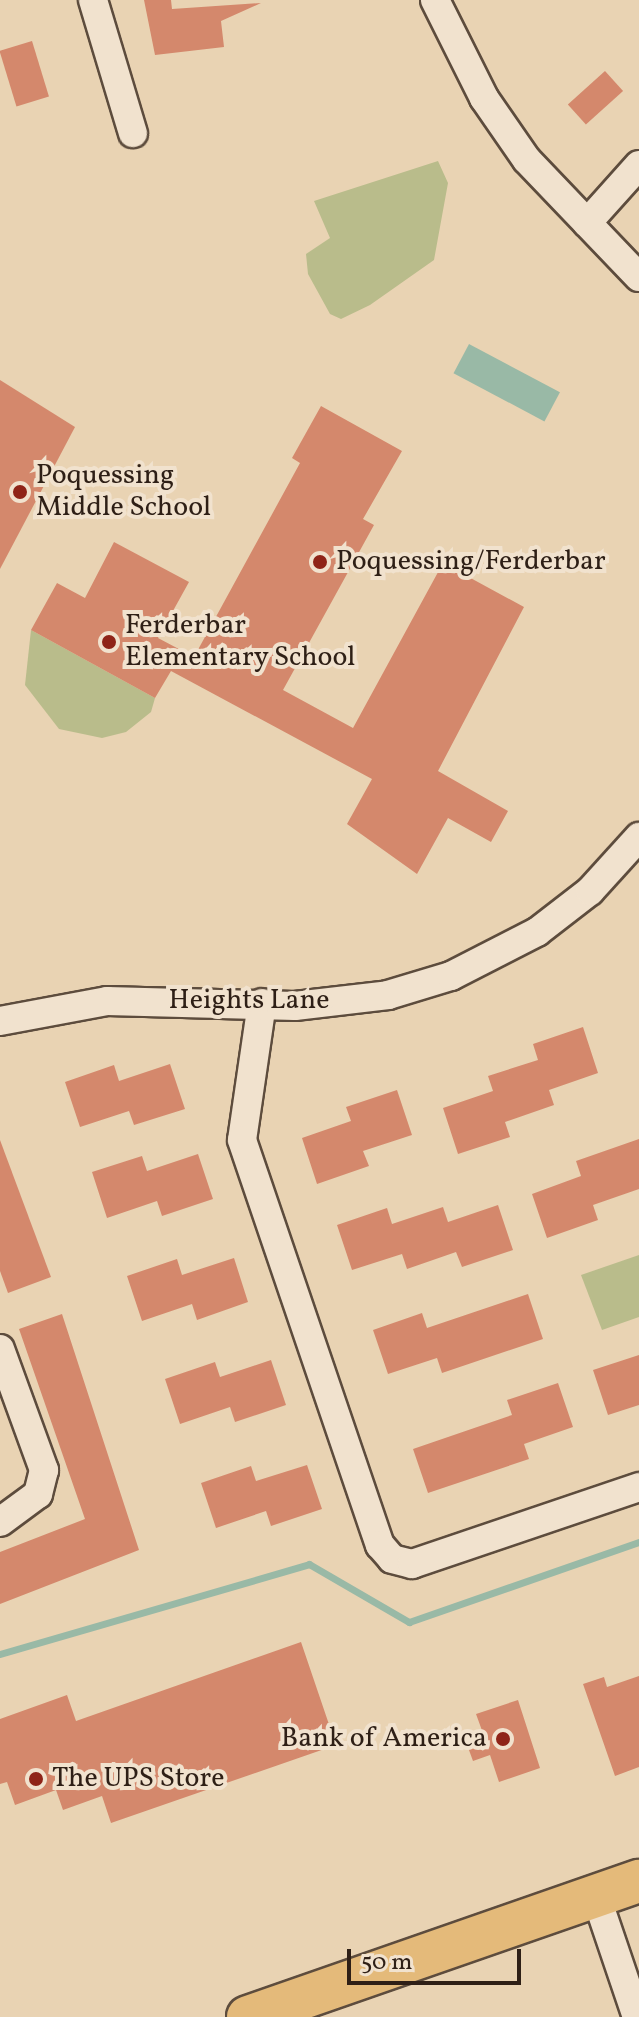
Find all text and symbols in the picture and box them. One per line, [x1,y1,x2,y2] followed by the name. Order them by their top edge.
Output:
[36,459,211,525] place label: Poquessing Middle School
[11,483,29,501] marker: Poquessing Middle School
[336,545,606,579] place label: Poquessing/Ferderbar
[311,553,329,571] marker: Poquessing/Ferderbar
[125,609,356,675] place label: Ferderbar Elementary School
[100,633,118,651] marker: Ferderbar Elementary School
[169,984,329,1018] street label: Heights Lane
[284,1722,487,1756] place label: Bank of America
[494,1730,512,1748] marker: Bank of America
[52,1762,225,1796] place label: The UPS Store
[27,1770,45,1788] marker: The UPS Store
[351,1933,525,1983] scale bar
[361,1946,413,1980] text: 50 m

